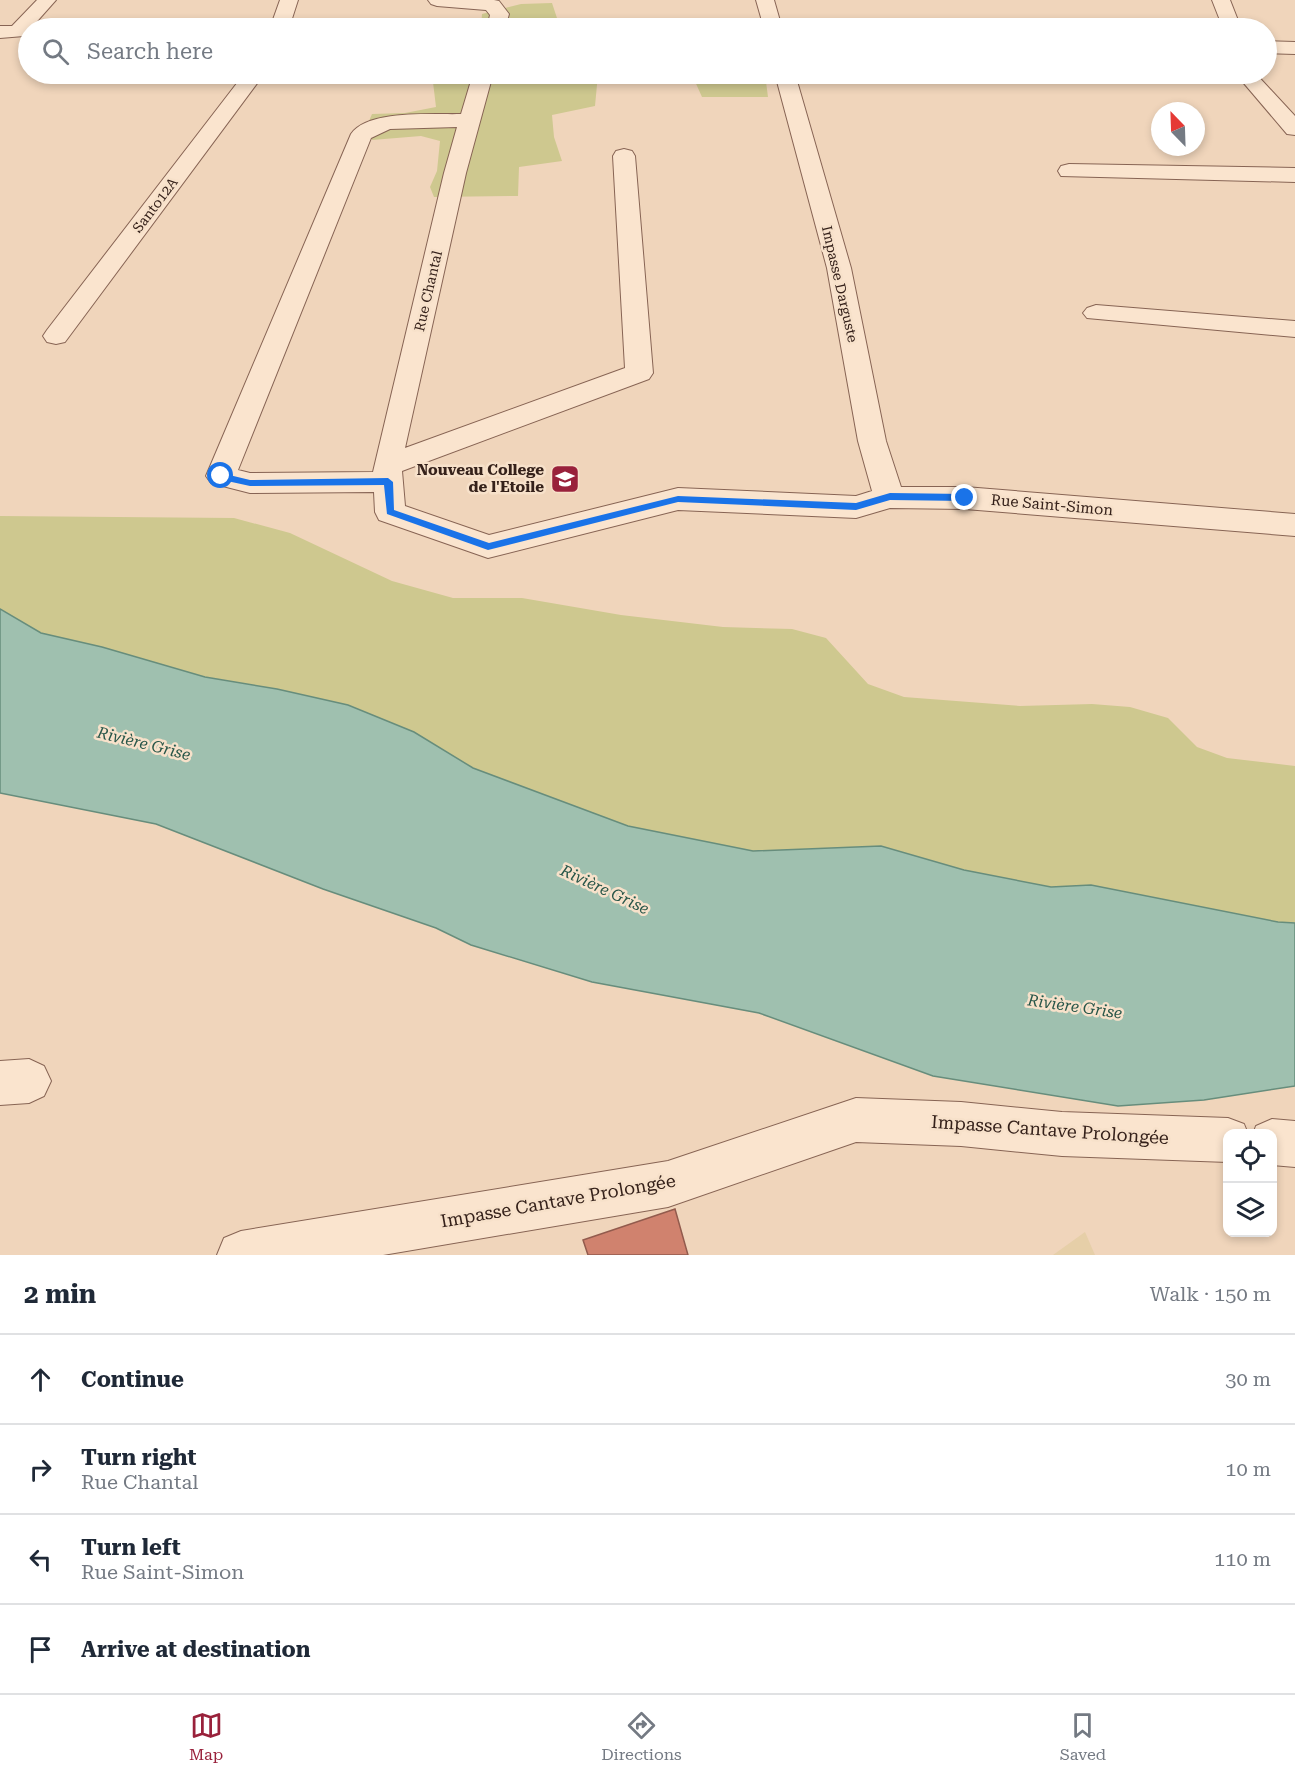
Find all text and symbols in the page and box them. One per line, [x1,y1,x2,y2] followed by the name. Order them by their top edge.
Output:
[18,18,1277,84] search box
[39,35,72,68] icon: search
[87,39,213,64] text: Search here
[1151,102,1205,156] north arrow
[129,174,181,236] street label: Santo12A
[819,224,861,344] street label: Impasse Darguste
[411,249,445,333] street label: Rue Chantal
[417,461,544,496] place label: Nouveau College de l'Etoile
[207,462,233,488] route start
[549,463,581,495] school or university icon: Nouveau College de l'Etoile
[951,484,977,510] route end
[990,491,1114,519] street label: Rue Saint-Simon
[94,722,192,764] water label: Rivière Grise
[557,860,652,918] water label: Rivière Grise
[1025,990,1123,1023] water label: Rivière Grise
[930,1111,1170,1148] street label: Impasse Cantave Prolongée
[1223,1129,1277,1237] map controls
[1223,1129,1277,1183] button: locate
[439,1169,677,1232] street label: Impasse Cantave Prolongée
[1223,1183,1277,1237] button: layers
[24,1279,96,1309] text: 2 min
[1150,1282,1271,1306] text: Walk · 150 m
[24,1363,57,1396] icon: ahead
[81,1367,184,1392] text: Continue
[1225,1367,1271,1391] text: 30 m
[81,1445,196,1470] text: Turn right
[24,1453,57,1486] icon: right
[1225,1457,1271,1481] text: 10 m
[81,1470,198,1494] text: Rue Chantal
[81,1535,181,1560] text: Turn left
[24,1543,57,1576] icon: left
[1214,1547,1271,1571] text: 110 m
[81,1560,244,1584] text: Rue Saint-Simon
[24,1633,57,1666] icon: arrive
[81,1637,310,1662] text: Arrive at destination
[189,1709,223,1764] tab: Map
[601,1709,682,1764] tab: Directions
[1060,1709,1106,1764] tab: Saved

